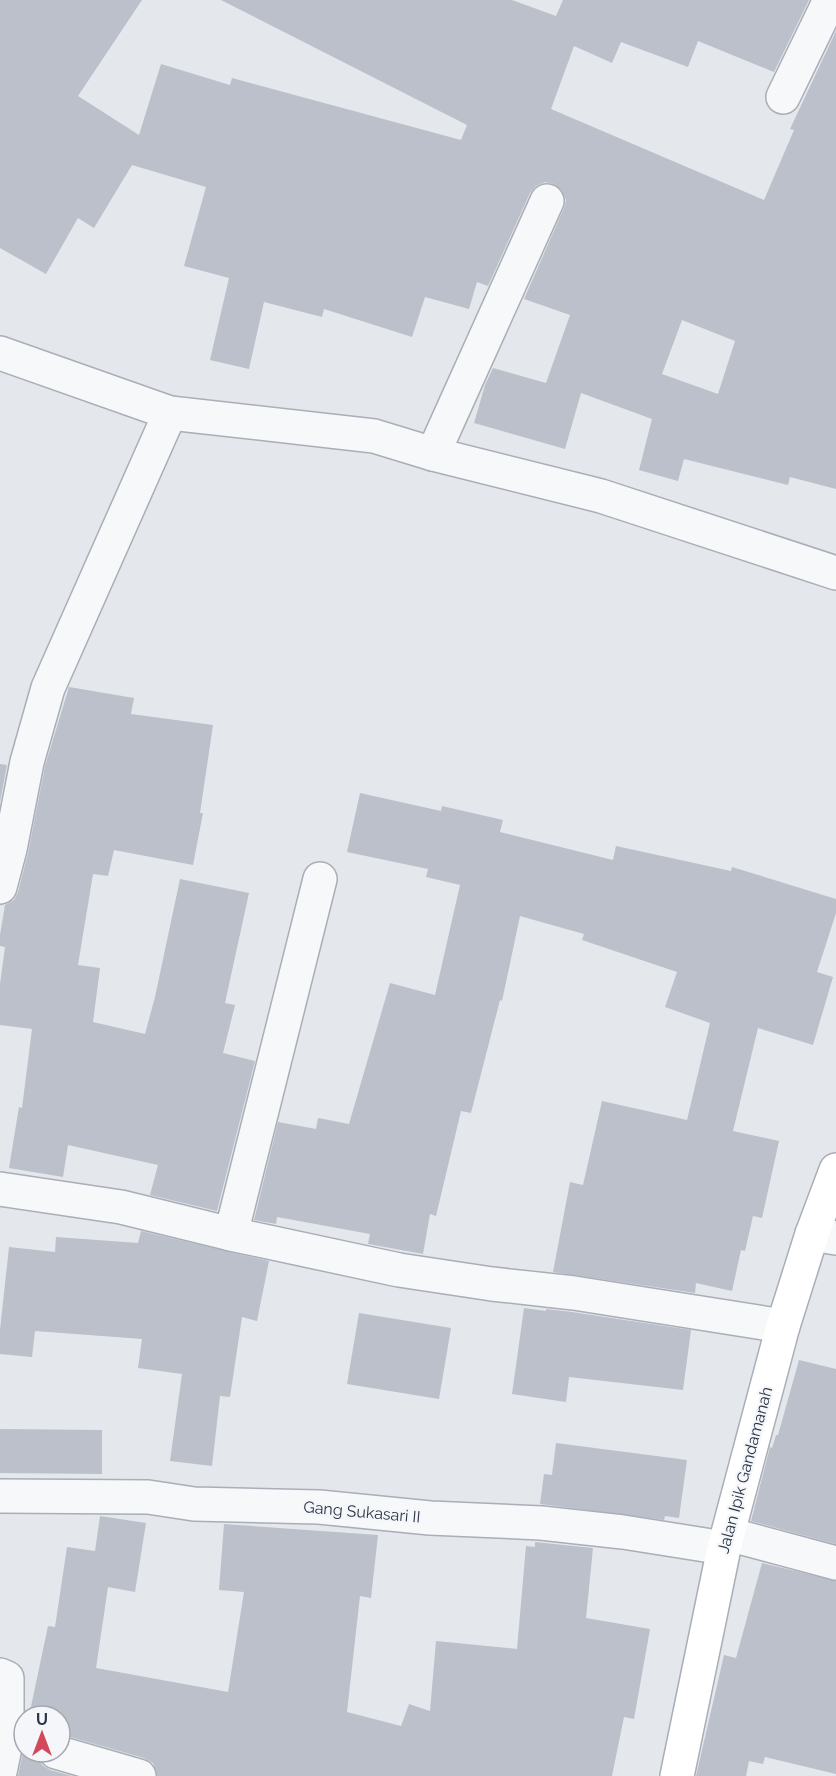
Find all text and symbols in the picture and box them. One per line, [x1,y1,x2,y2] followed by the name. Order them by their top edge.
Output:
[714,1385,776,1555] street label: Jalan Ipik Gandamanah
[303,1497,421,1527] street label: Gang Sukasari II
[12,1704,72,1764] north arrow
[36,1710,48,1729] text: U

